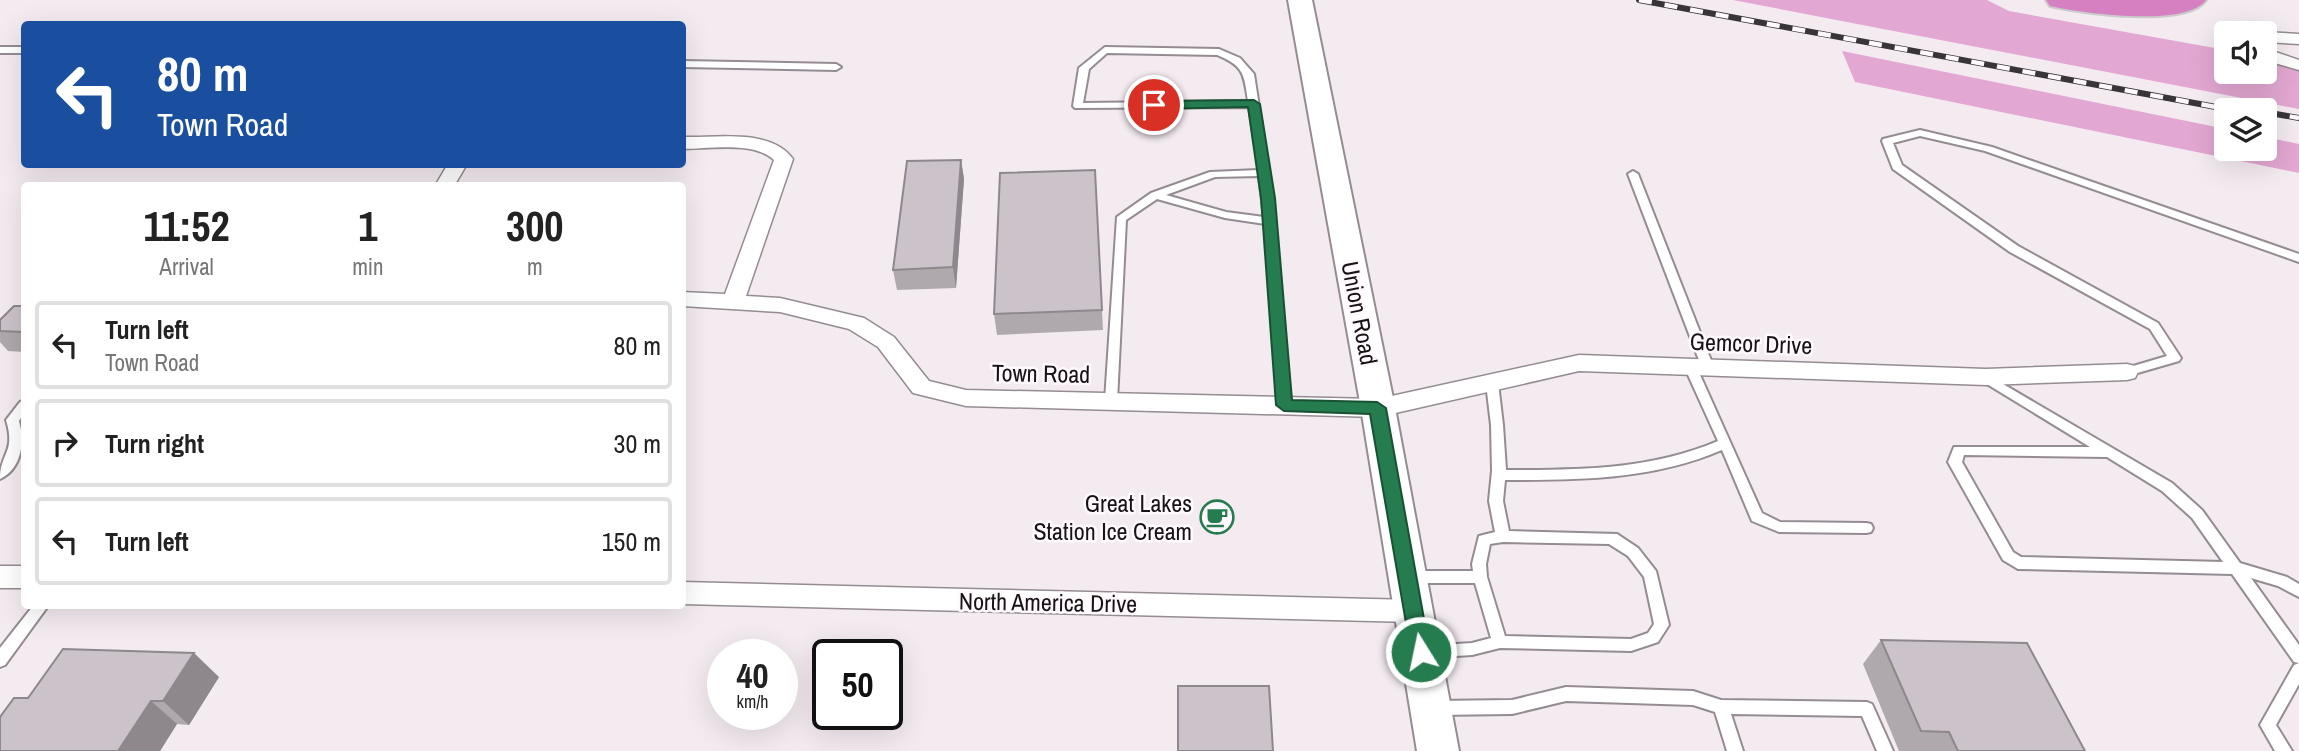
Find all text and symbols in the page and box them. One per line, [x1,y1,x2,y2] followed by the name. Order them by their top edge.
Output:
[2214,21,2277,161] map controls
[2214,21,2277,84] button: sound
[157,40,249,106] text: 80 m
[42,49,133,140] icon: left
[1124,75,1184,135] pin
[1135,86,1173,124] icon: arrive
[2214,98,2277,161] button: layers
[157,103,288,146] text: Town Road
[143,198,230,254] text: 11:52
[358,198,377,254] text: 1
[506,198,564,254] text: 300
[159,251,214,282] text: Arrival
[352,251,384,282] text: min
[527,251,543,282] text: m
[1334,258,1386,368] street label: Union Road
[105,312,189,347] text: Turn left
[1689,325,1813,361] street label: Gemcor Drive
[46,326,84,364] icon: left
[614,328,661,363] text: 80 m
[105,347,199,378] text: Town Road
[992,356,1090,390] street label: Town Road
[46,424,84,462] icon: right
[105,426,204,461] text: Turn right
[614,426,661,461] text: 30 m
[1033,487,1192,547] place label: Great Lakes Station Ice Cream
[1198,498,1236,536] cafe icon: Great Lakes Station Ice Cream
[46,522,84,560] icon: left
[105,524,189,559] text: Turn left
[602,524,661,559] text: 150 m
[959,584,1137,620] street label: North America Drive
[1384,615,1458,689] position arrow
[812,639,903,730] speed limit sign: 50
[737,652,768,699] text: 40
[737,689,769,714] text: km/h

